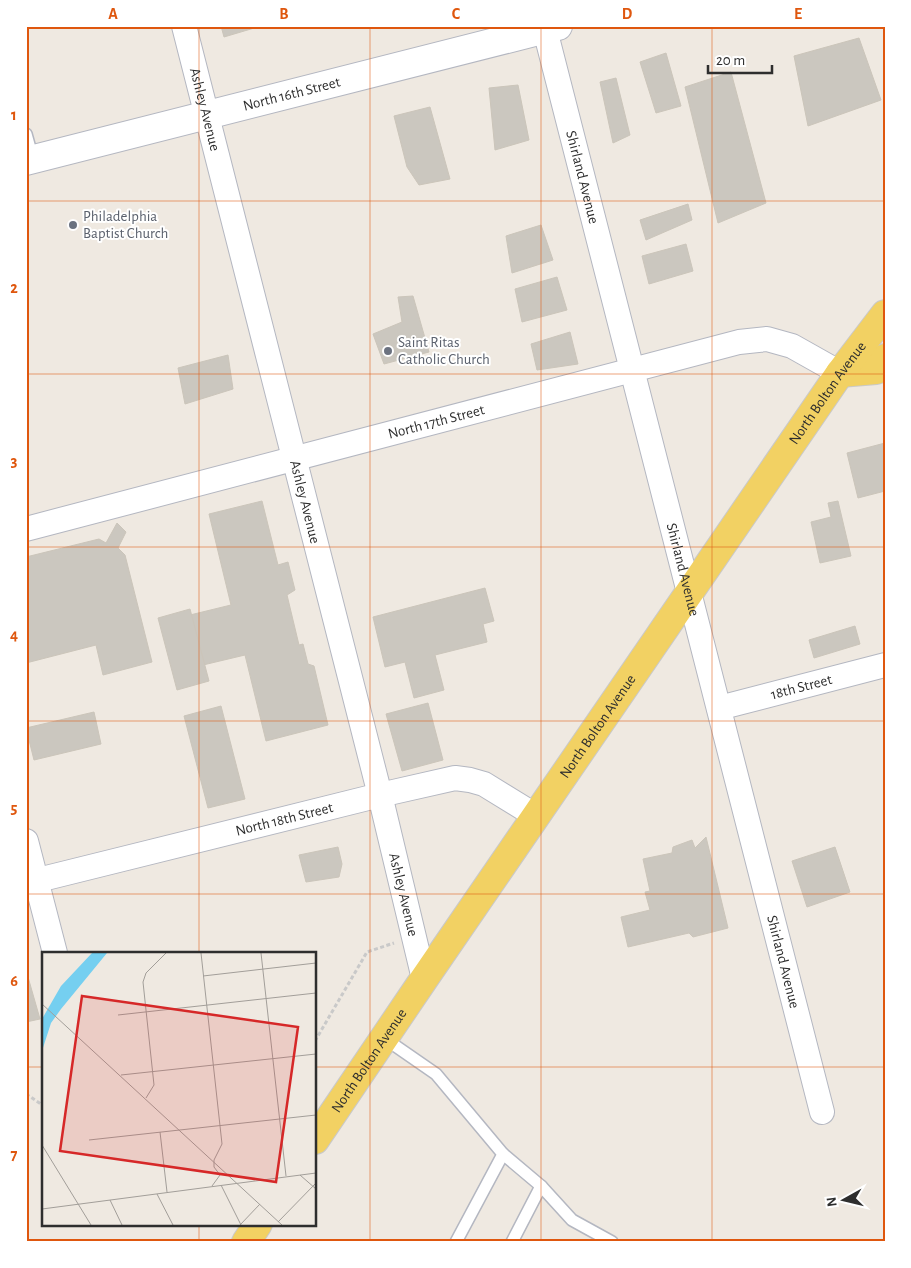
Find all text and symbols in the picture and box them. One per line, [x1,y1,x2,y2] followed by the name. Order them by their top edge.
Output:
[108,6,118,22] text: A
[279,6,289,22] text: B
[452,6,461,22] text: C
[622,6,633,22] text: D
[794,6,802,22] text: E
[708,42,772,74] scale bar
[716,53,745,68] text: 20 m
[187,66,223,153] street label: Ashley Avenue
[241,74,342,113] street label: North 16th Street
[11,107,17,123] text: 1
[564,129,602,225] street label: Shirland Avenue
[83,209,168,241] place label: Philadelphia Baptist Church
[67,219,79,231] marker: Philadelphia Baptist Church
[10,280,18,296] text: 2
[398,335,490,367] place label: Saint Ritas Catholic Church
[786,339,869,447] street label: North Bolton Avenue
[382,345,394,357] marker: Saint Ritas Catholic Church
[386,402,486,441] street label: North 17th Street
[11,453,18,469] text: 3
[287,459,323,545] street label: Ashley Avenue
[664,521,702,618] street label: Shirland Avenue
[10,627,18,643] text: 4
[557,672,638,781] street label: North Bolton Avenue
[769,672,834,702] street label: 18th Street
[234,799,335,838] street label: North 18th Street
[11,800,18,816] text: 5
[387,851,421,938] street label: Ashley Avenue
[764,914,803,1010] street label: Shirland Avenue
[42,952,316,1226] inset map
[10,973,18,989] text: 6
[328,1006,409,1115] street label: North Bolton Avenue
[11,1147,18,1163] text: 7
[818,1176,868,1226] north arrow
[825,1196,840,1207] text: N

